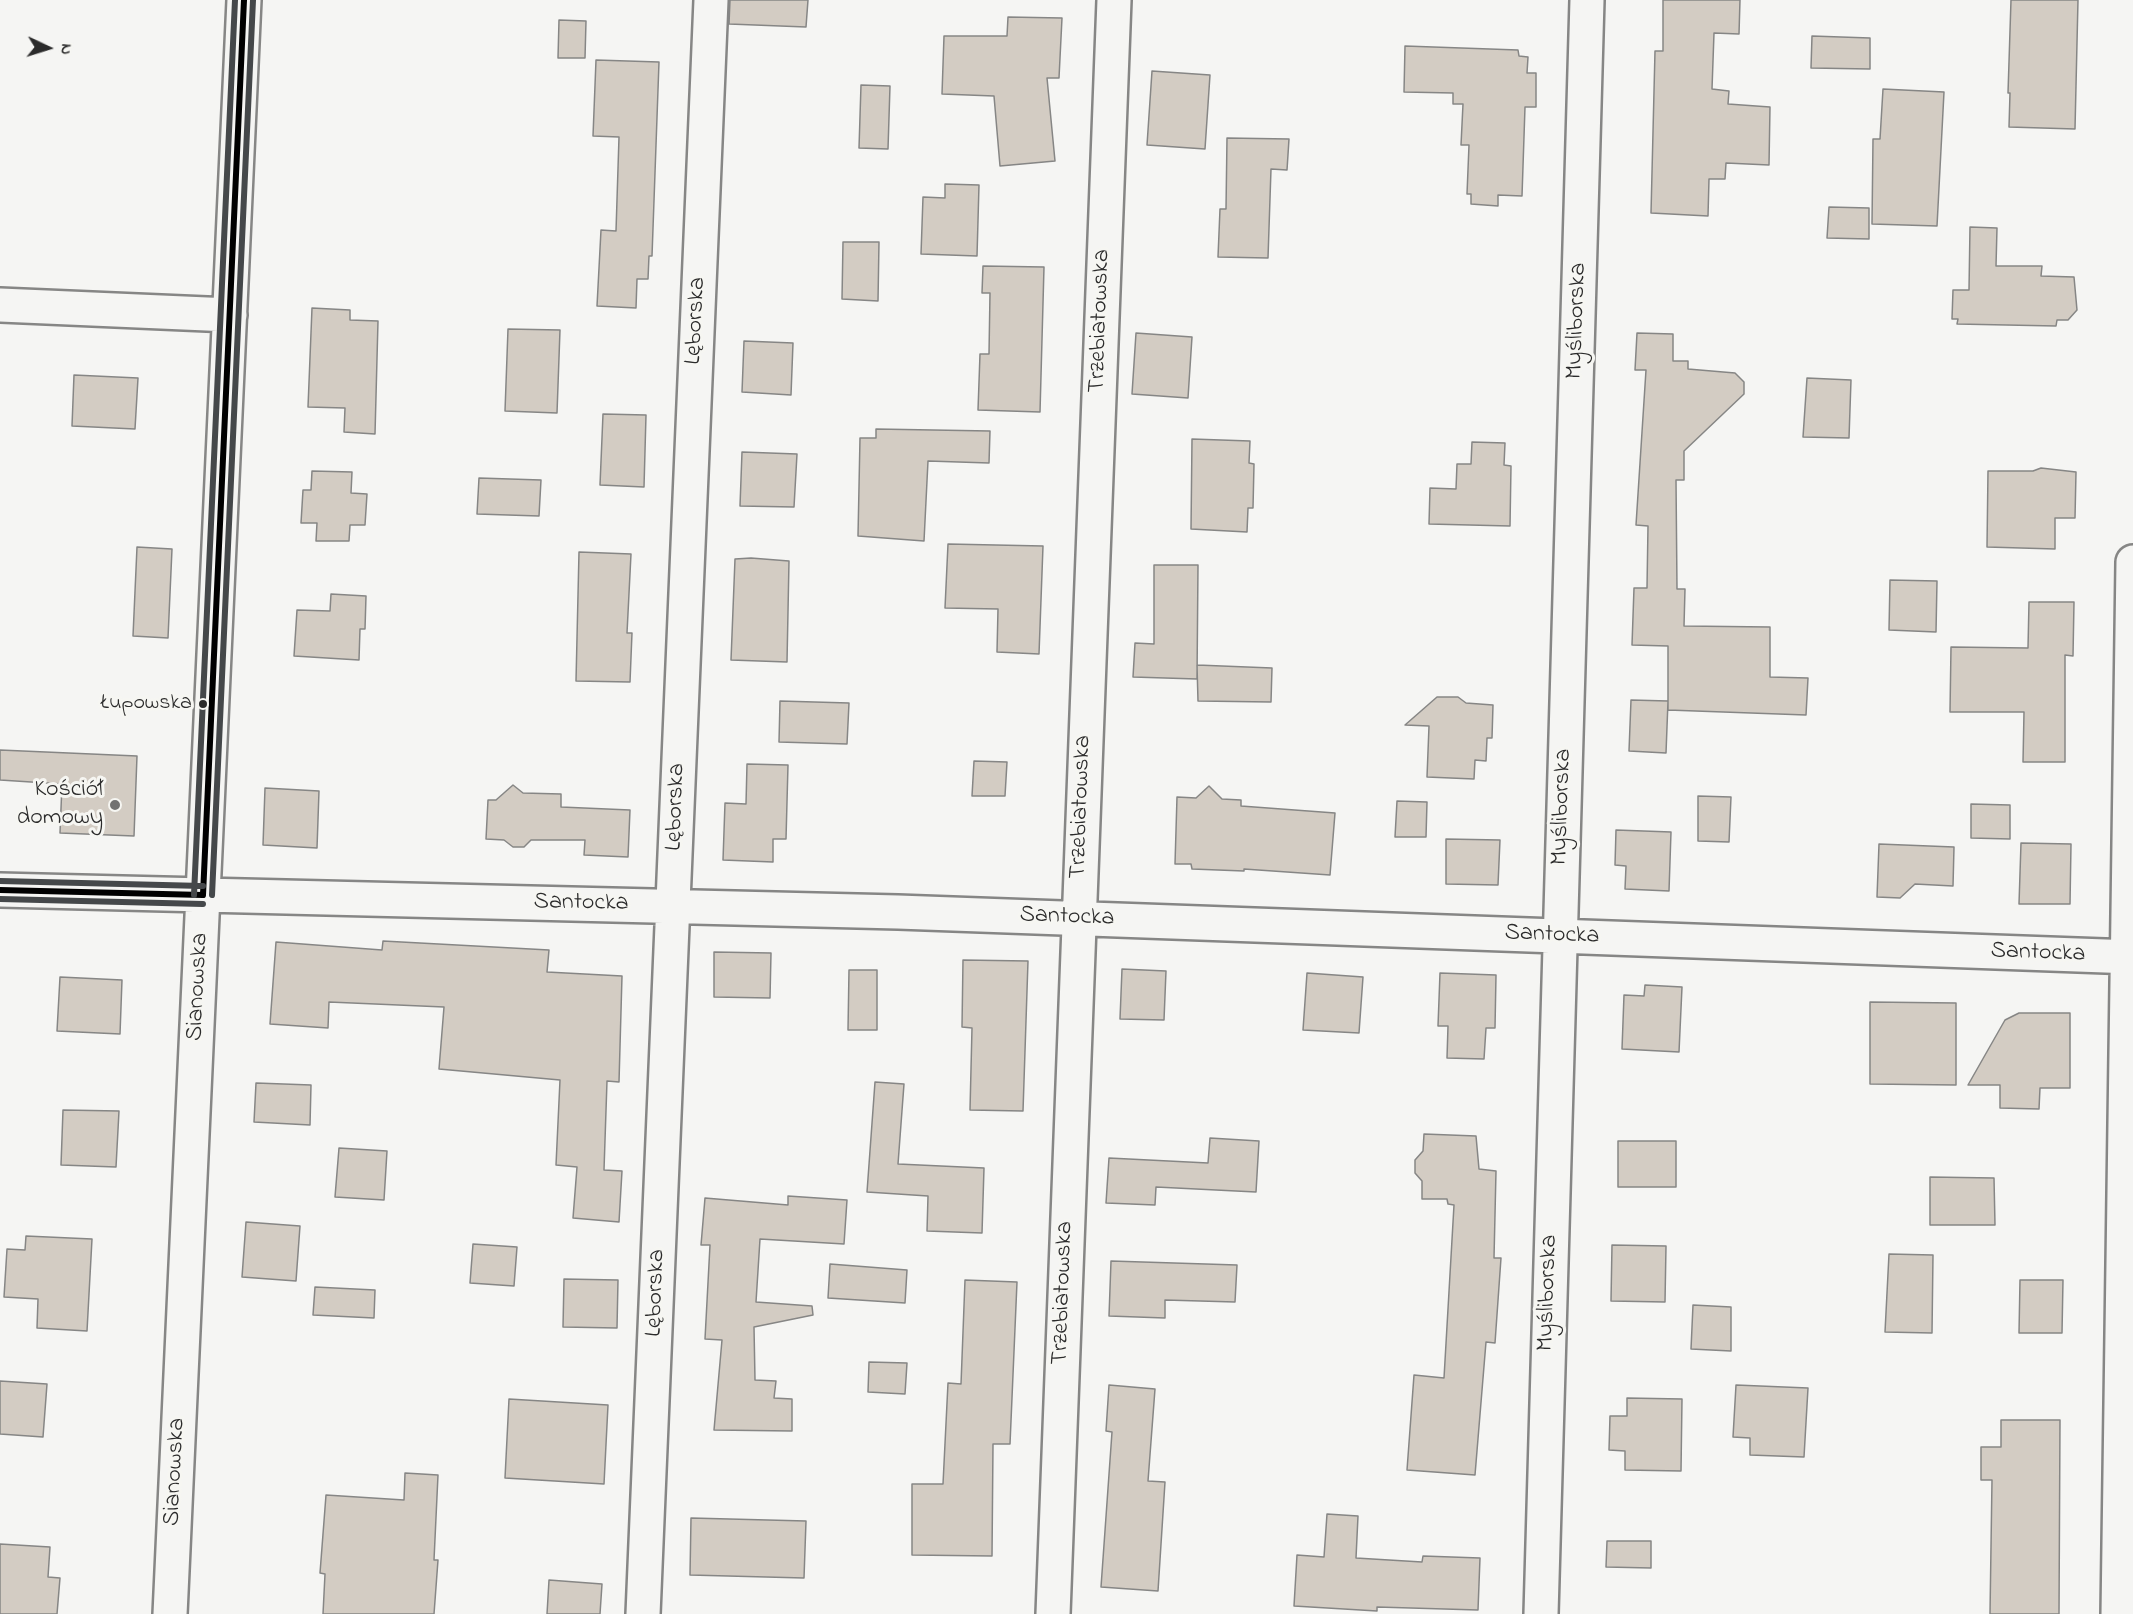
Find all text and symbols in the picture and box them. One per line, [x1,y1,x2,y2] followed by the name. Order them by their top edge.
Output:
[18,18,78,78] north arrow
[54,43,78,55] text: N
[1084,249,1118,393] street label: Trzebiatowska
[1562,262,1594,380] street label: Myśliborska
[680,276,714,366] street label: Lęborska
[101,691,192,717] place label: Łupowska
[197,698,209,710] marker: Łupowska
[1065,735,1099,879] street label: Trzebiatowska
[1547,748,1579,866] street label: Myśliborska
[661,763,693,851] street label: Lęborska
[17,777,103,833] place label: Kościół domowy
[108,798,122,812] marker: Kościół domowy
[533,889,629,919] street label: Santocka
[1019,902,1115,934] street label: Santocka
[1504,920,1600,952] street label: Santocka
[182,932,216,1042] street label: Sianowska
[1990,938,2086,970] street label: Santocka
[1047,1221,1081,1365] street label: Trzebiatowska
[1533,1234,1565,1352] street label: Myśliborska
[641,1249,673,1337] street label: Lęborska
[159,1417,193,1527] street label: Sianowska

